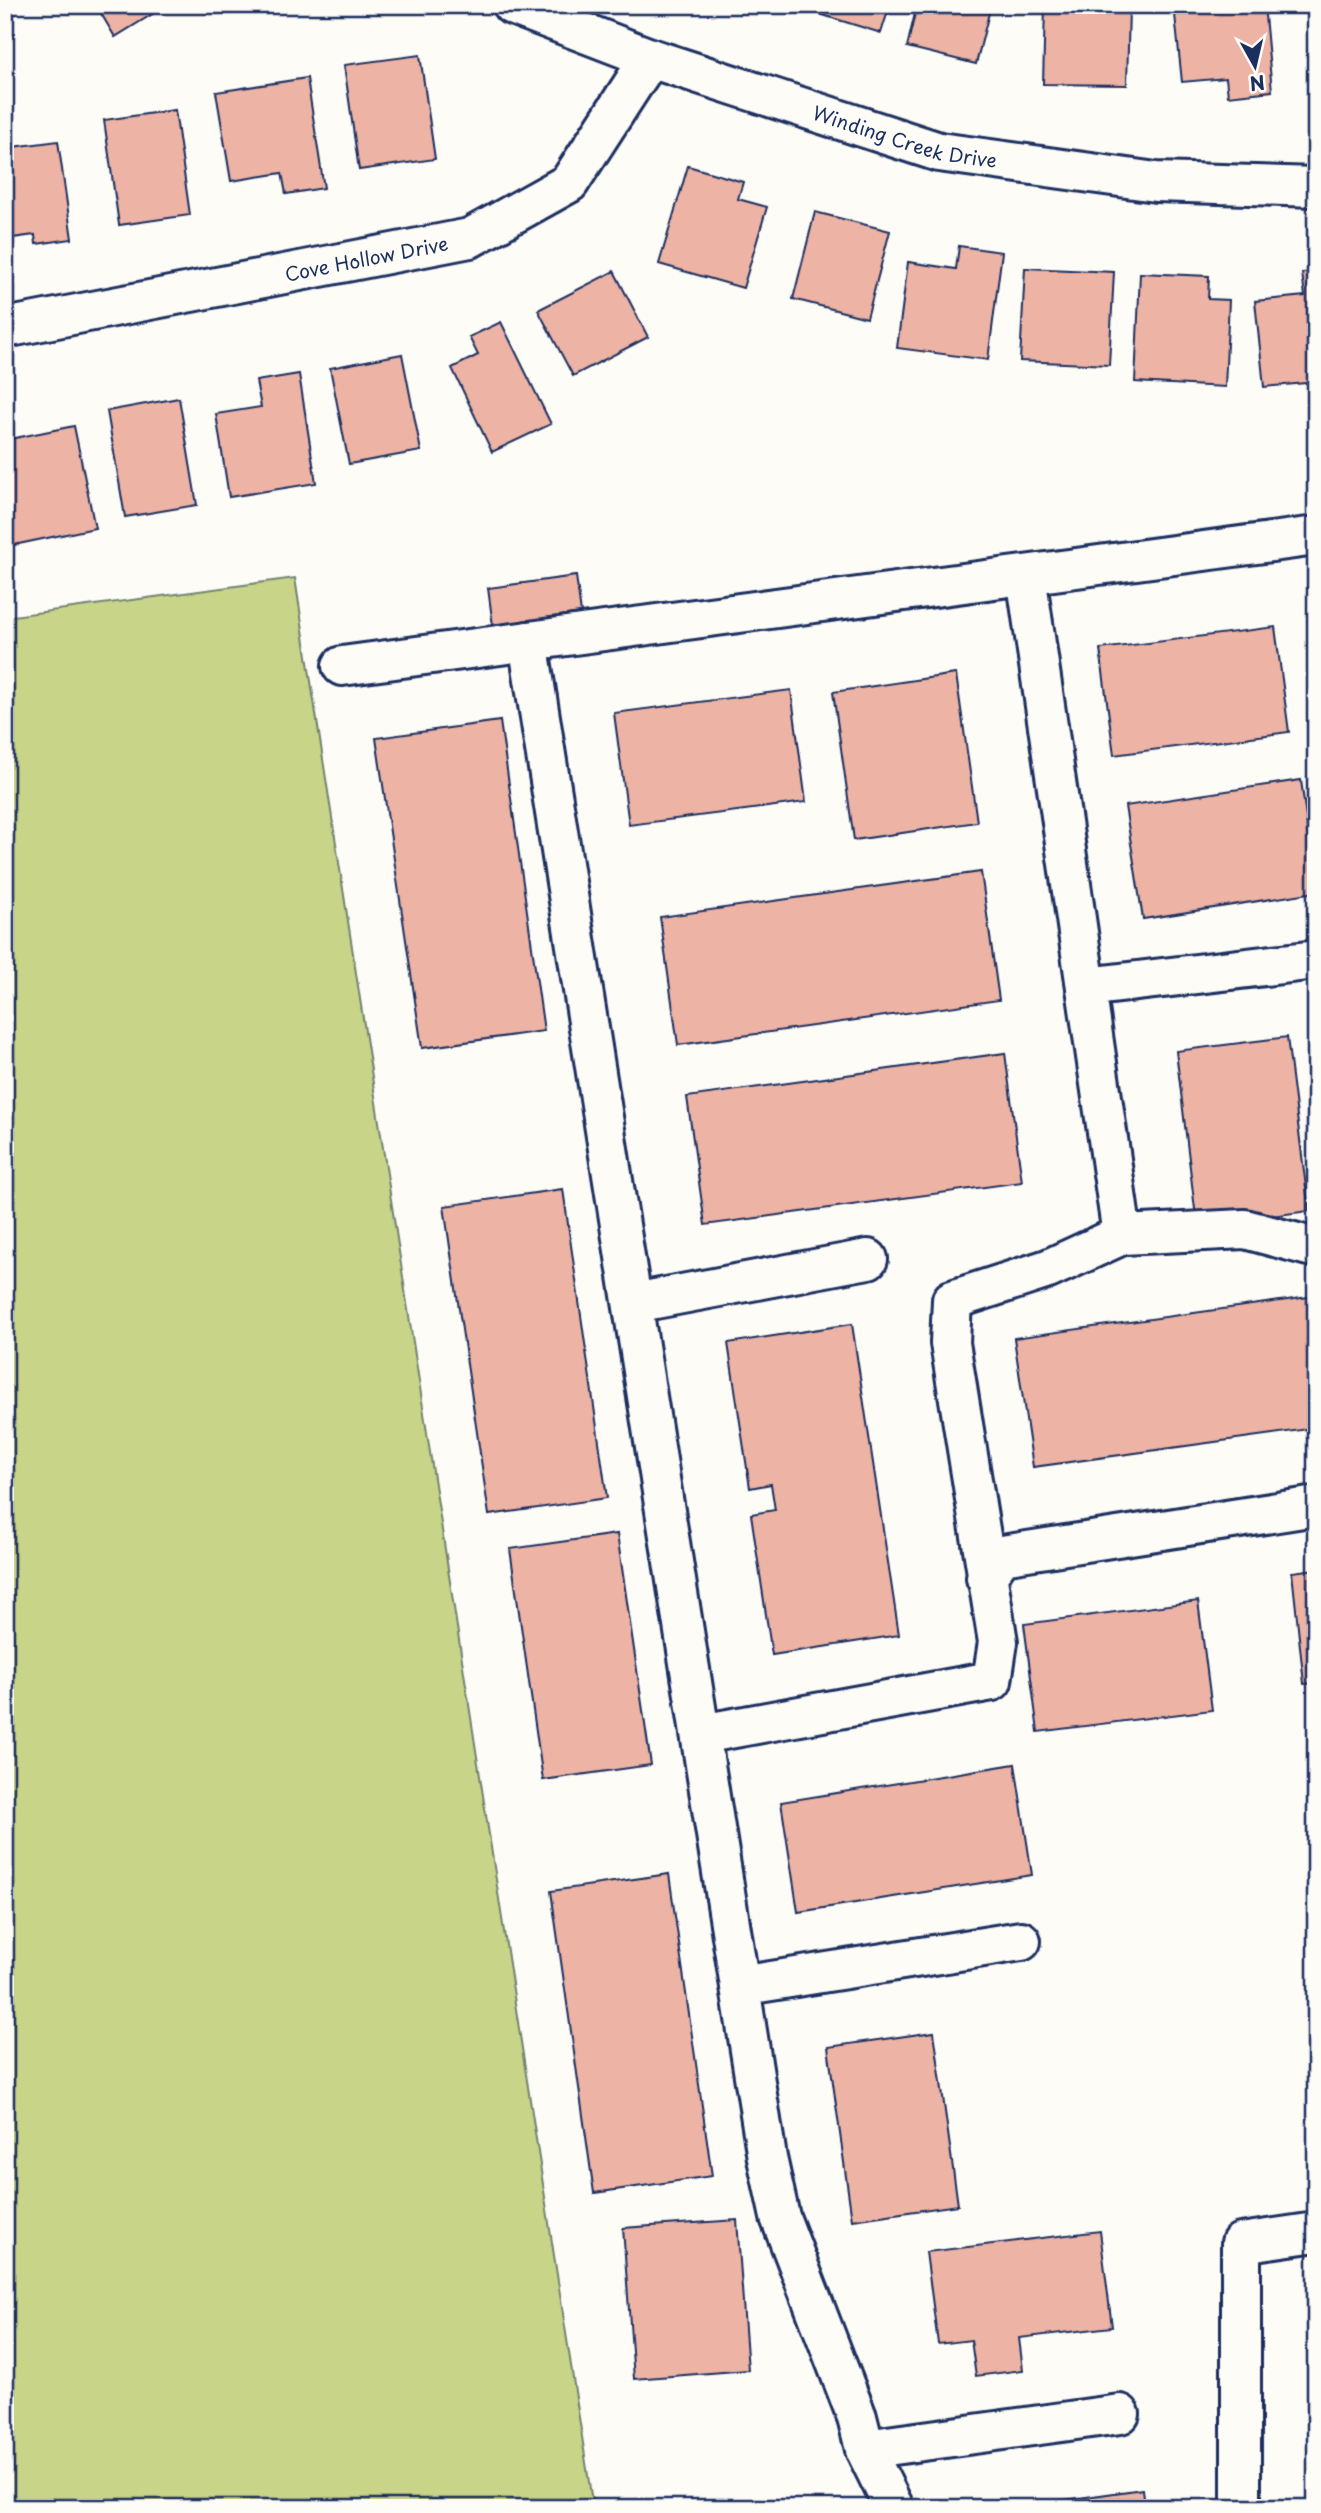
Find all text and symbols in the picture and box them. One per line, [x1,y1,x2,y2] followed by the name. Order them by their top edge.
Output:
[1220,32,1290,102] north arrow
[1248,69,1267,99] text: N
[809,98,999,174] street label: Winding Creek Drive
[282,229,450,288] street label: Cove Hollow Drive

